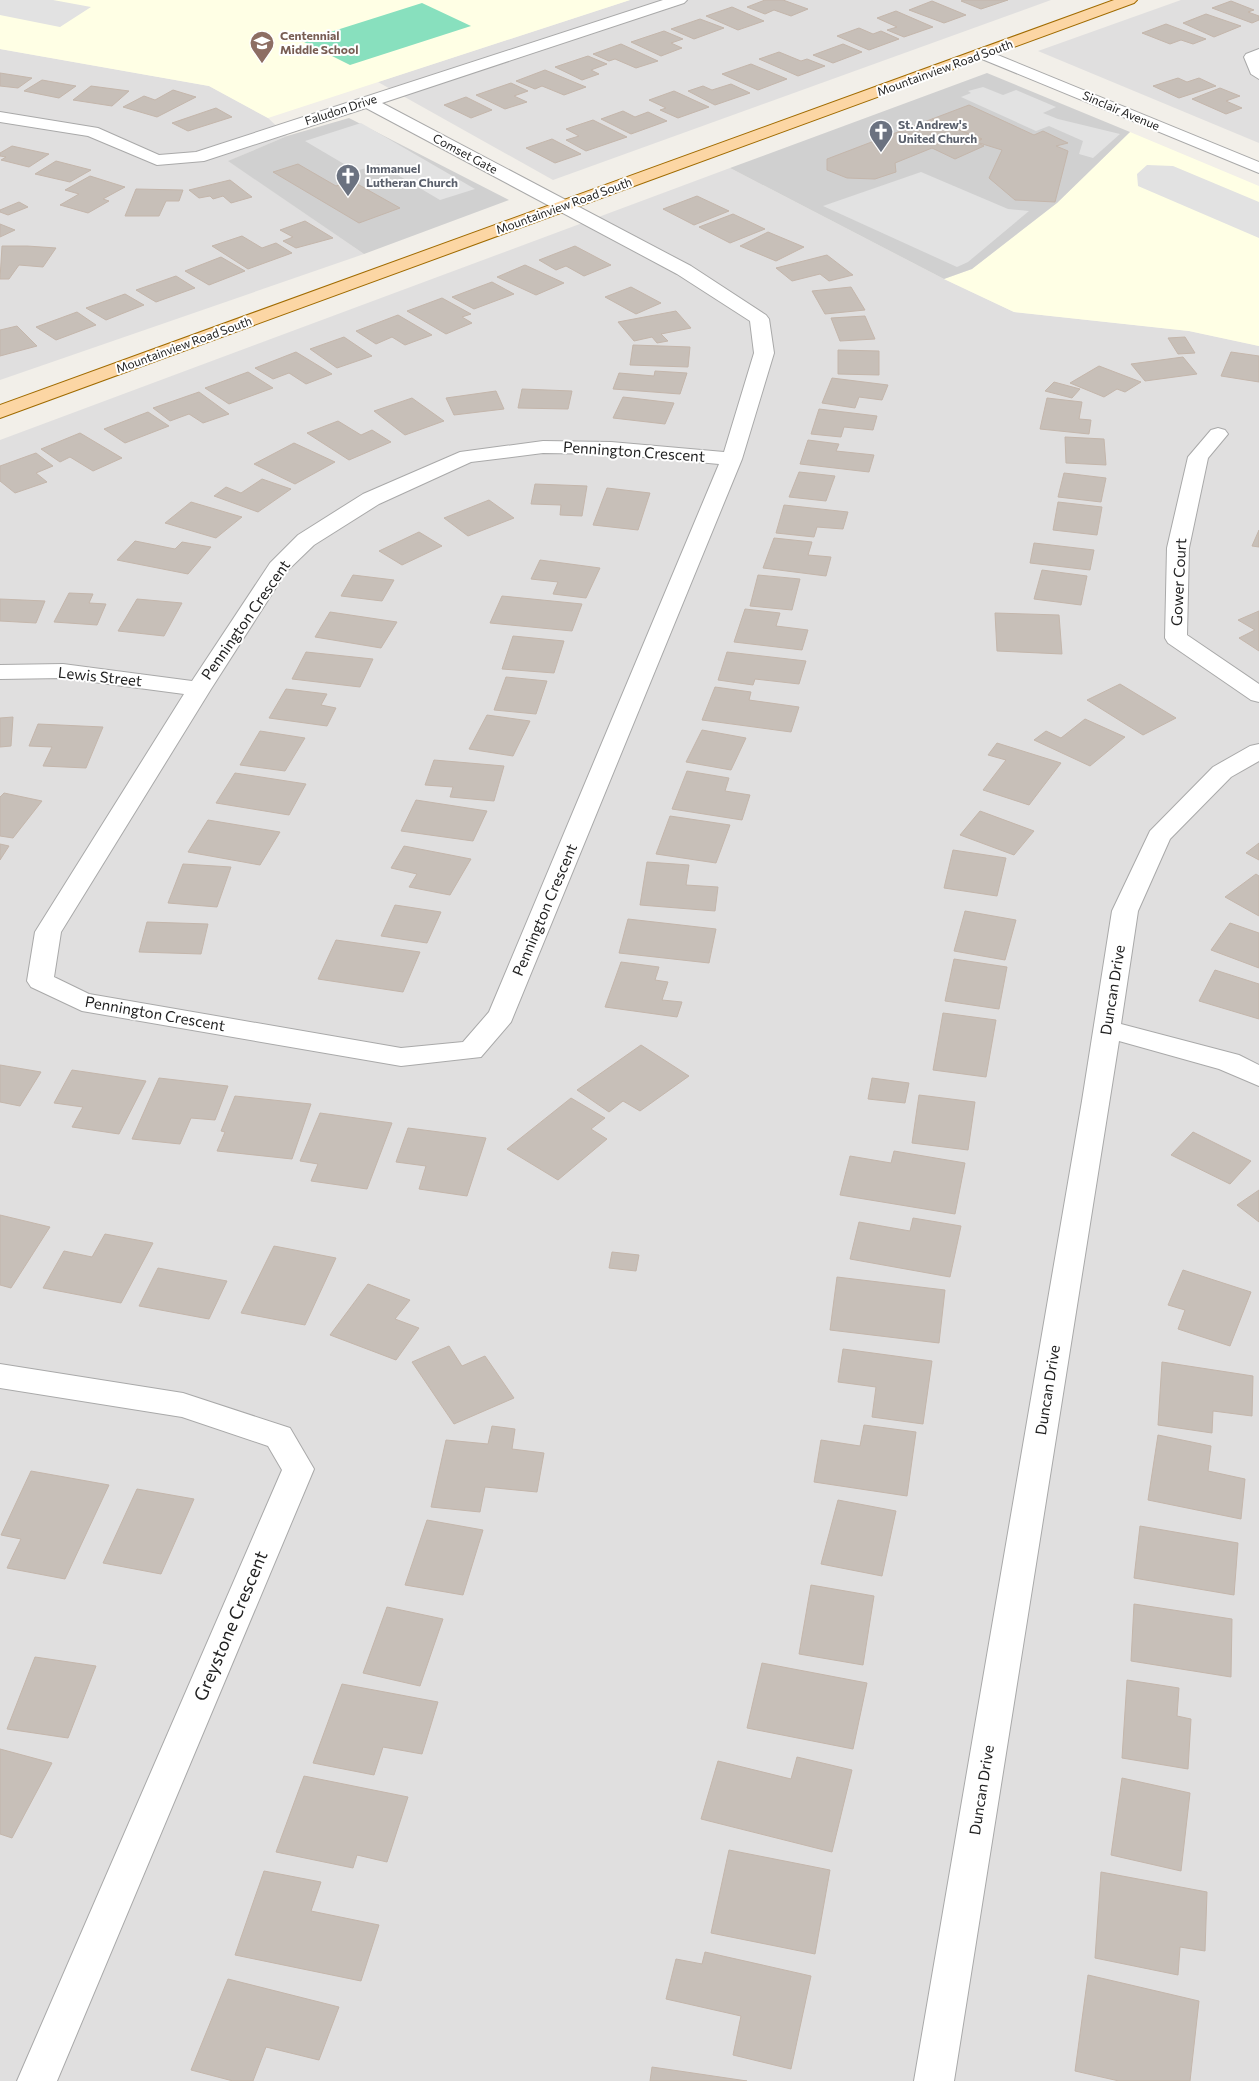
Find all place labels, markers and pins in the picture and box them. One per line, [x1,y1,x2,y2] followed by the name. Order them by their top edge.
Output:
[280,28,358,56] place label: Centennial Middle School
[249,30,275,64] school or university icon: Centennial Middle School
[898,117,977,145] place label: St. Andrew's United Church
[868,119,894,153] church icon: St. Andrew's United Church
[366,161,458,189] place label: Immanuel Lutheran Church
[335,163,361,197] church icon: Immanuel Lutheran Church

